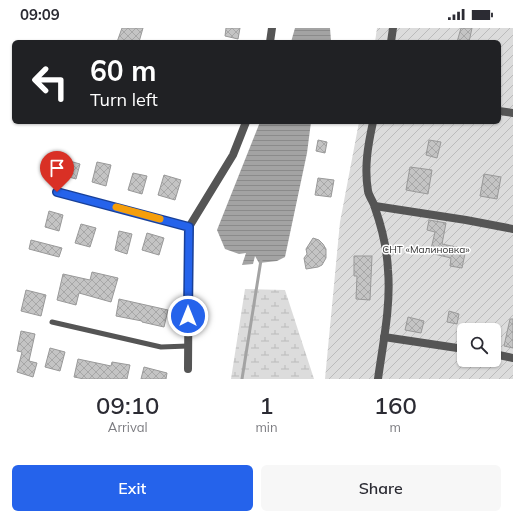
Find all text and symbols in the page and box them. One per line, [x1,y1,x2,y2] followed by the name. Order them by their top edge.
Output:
[20,5,60,24] text: 09:09
[90,53,156,88] text: 60 m
[24,56,76,108] icon: left
[90,88,158,111] text: Turn left
[40,151,74,192] pin
[46,157,68,179] icon: arrive
[382,243,470,256] park label: СНТ «Малиновка»
[167,295,209,337] position arrow
[457,323,501,367] map controls
[457,323,501,367] button: search
[96,390,159,420] text: 09:10
[259,390,274,420] text: 1
[374,390,417,420] text: 160
[108,419,148,435] text: Arrival
[255,419,278,435] text: min
[390,419,401,435] text: m
[12,465,253,511] button: Exit
[261,465,501,511] button: Share

